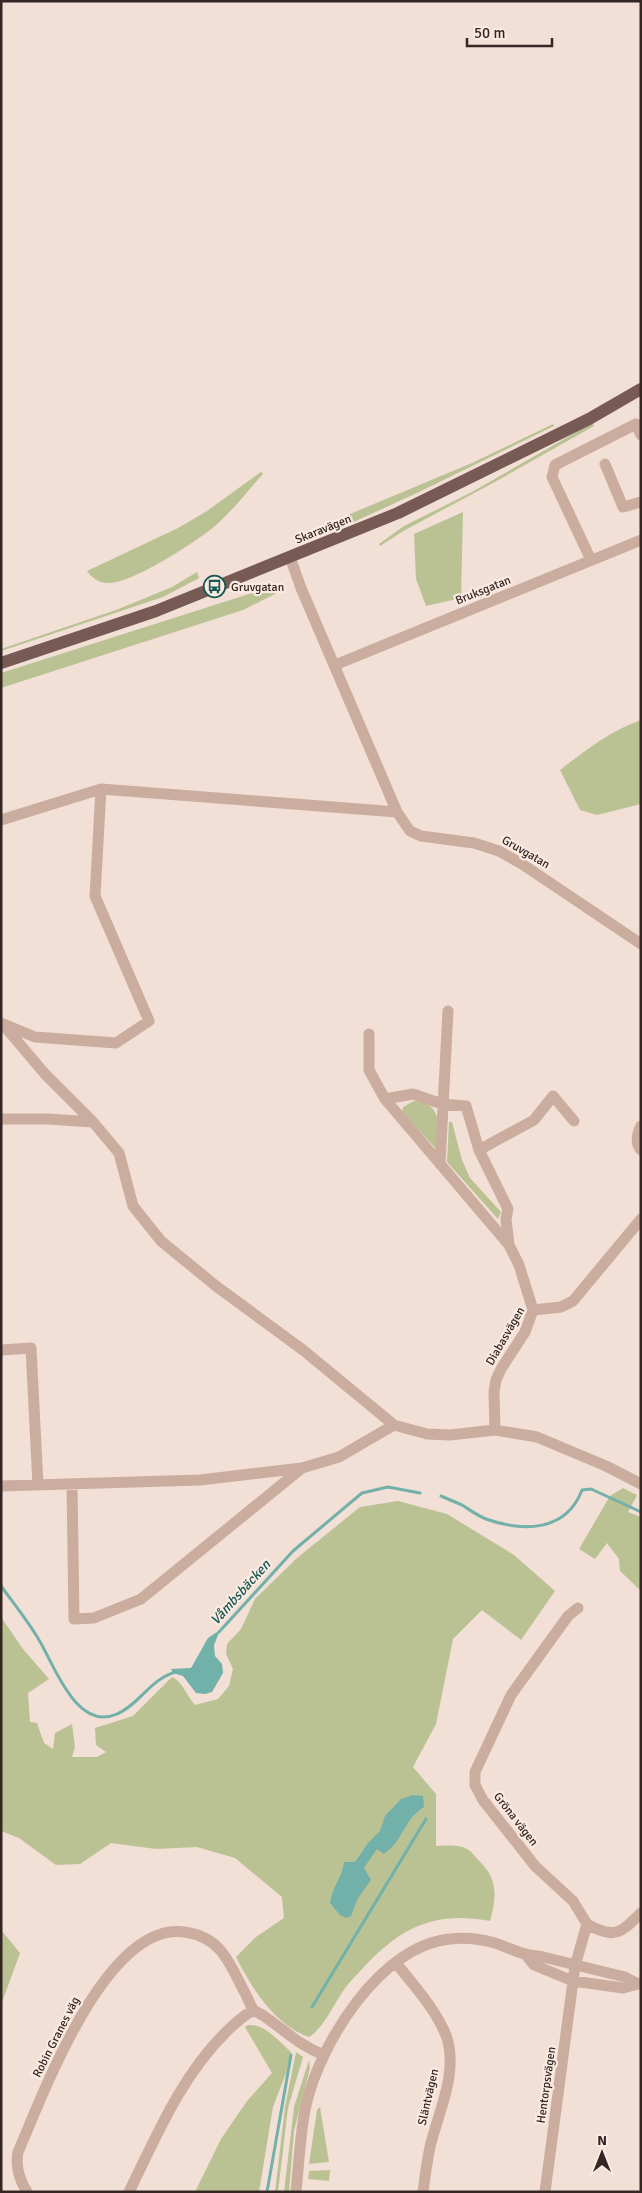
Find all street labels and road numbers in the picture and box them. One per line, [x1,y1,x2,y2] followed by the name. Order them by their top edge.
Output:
[293,511,354,548] street label: Skaravägen
[453,573,513,608] street label: Bruksgatan
[499,833,553,872] street label: Gruvgatan
[483,1304,528,1368] street label: Diabasvägen
[490,1790,541,1849] street label: Gröna vägen
[30,1994,83,2080] street label: Robin Granes väg
[534,2046,559,2124] street label: Hentorpsvägen
[415,2067,442,2127] street label: Släntvägen

